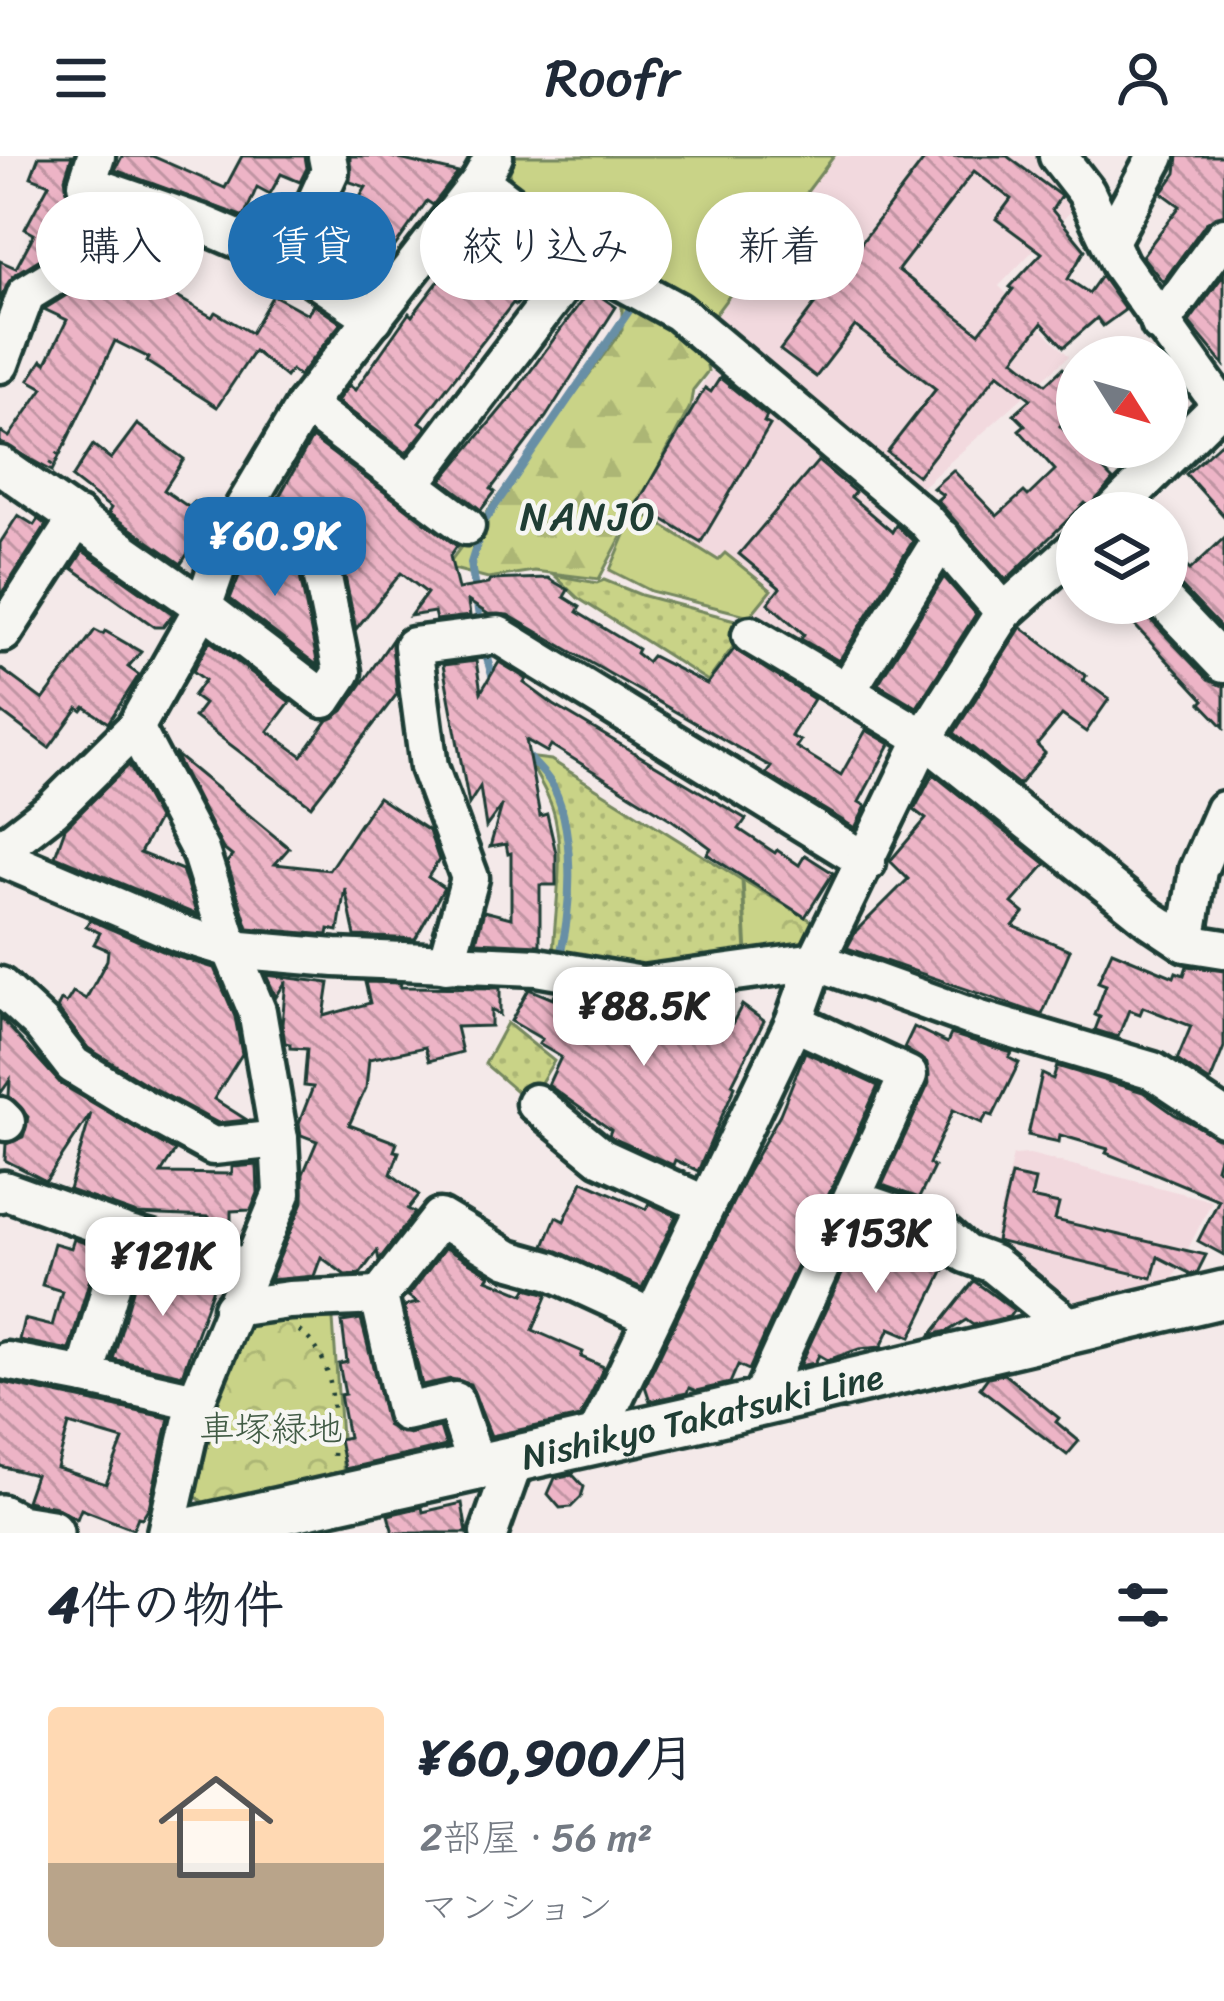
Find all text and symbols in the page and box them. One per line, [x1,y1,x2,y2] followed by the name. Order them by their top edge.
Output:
[545,30,679,126] text: Roofr
[48,45,114,111] icon: menu
[1110,45,1176,111] icon: person
[36,192,204,300] chip: 購入
[228,192,396,300] chip: 賃貸
[420,192,672,300] chip: 絞り込み
[696,192,864,300] chip: 新着
[1056,336,1188,468] north arrow
[1056,336,1188,624] map controls
[520,482,658,551] district label: NANJO
[1056,492,1188,624] button: layers
[177,497,373,599] pin: ¥60.9K
[211,501,339,570] text: ¥60.9K
[546,967,742,1069] pin: ¥88.5K
[580,971,708,1040] text: ¥88.5K
[792,1194,960,1296] pin: ¥153K
[822,1198,930,1267] text: ¥153K
[79,1217,247,1319] pin: ¥121K
[112,1221,214,1290] text: ¥121K
[515,1344,890,1489] street label: Nishikyo Takatsuki Line
[199,1397,343,1461] park label: 車塚緑地
[48,1560,284,1650] text: 4件の物件
[1110,1572,1176,1638] icon: filters
[420,1713,695,1803] text: ¥60,900/月
[144,1755,288,1899] icon: home
[420,1803,653,1872] text: 2部屋 · 56 m²
[420,1872,613,1941] text: マンション

